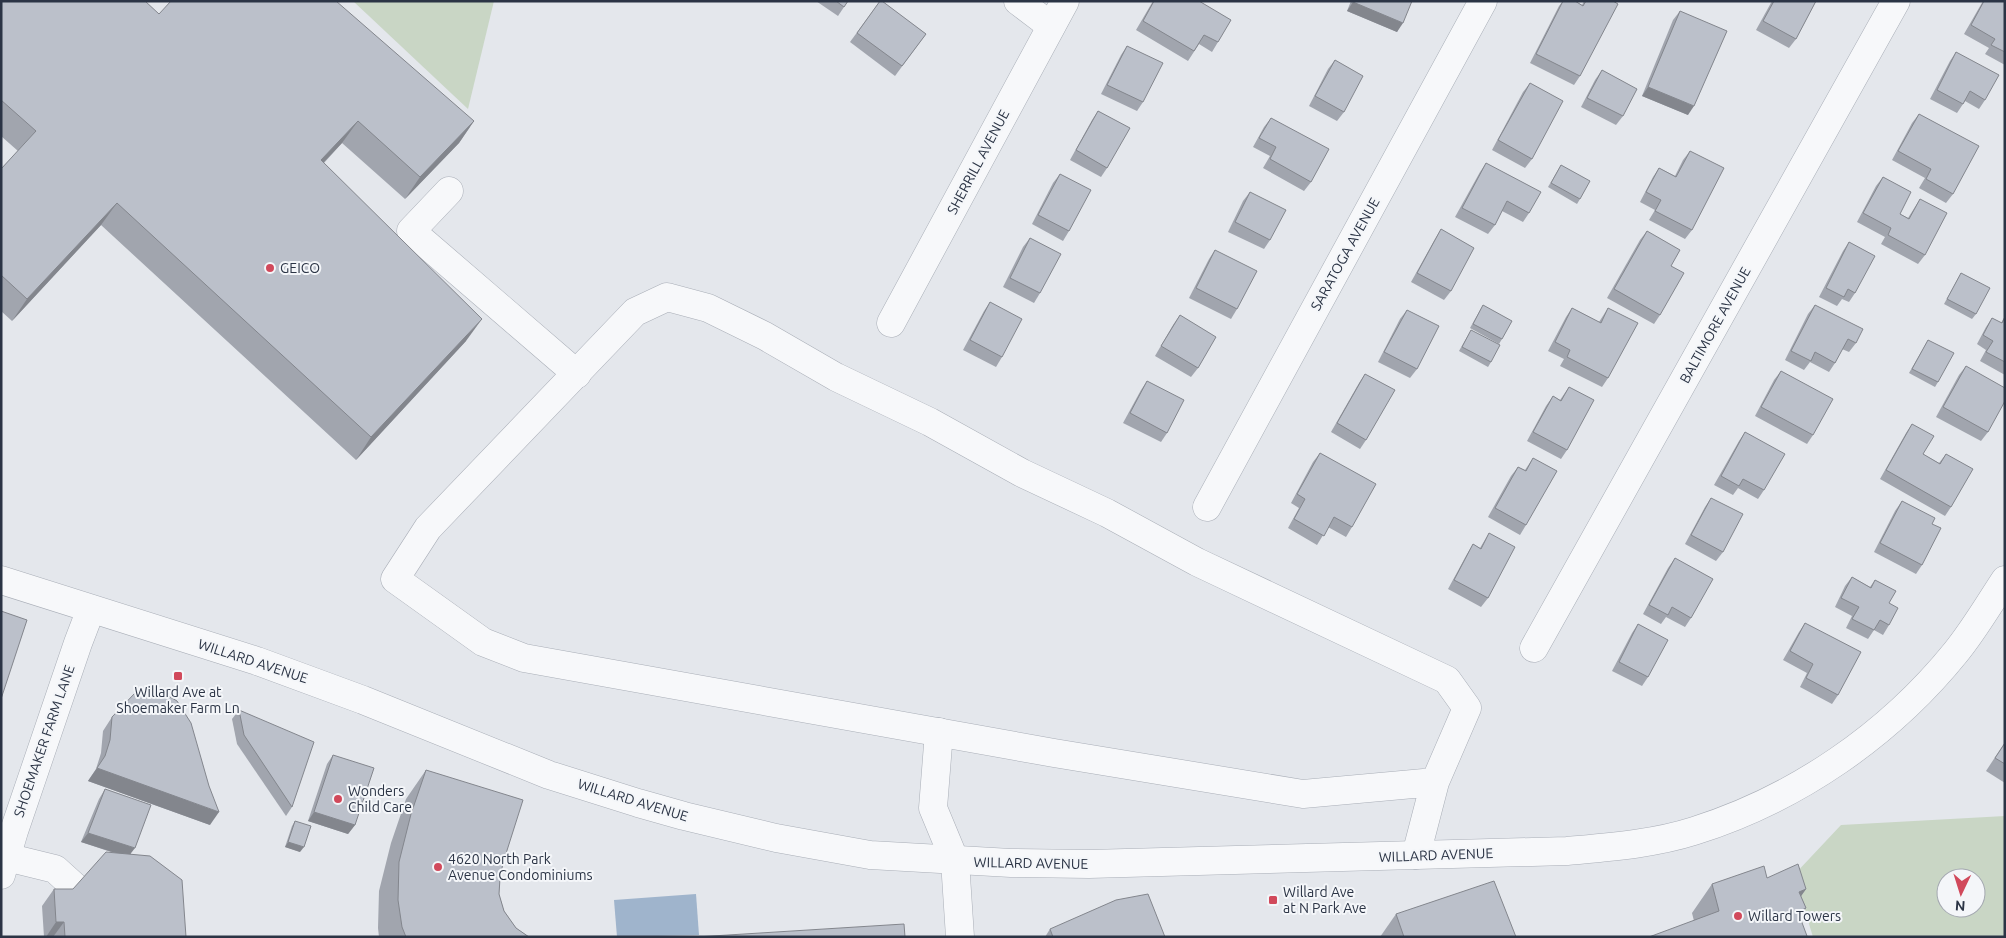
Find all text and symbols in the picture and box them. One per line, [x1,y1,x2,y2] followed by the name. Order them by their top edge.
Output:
[944,107,1012,217] street label: SHERRILL AVENUE
[1307,195,1383,313] street label: SARATOGA AVENUE
[280,260,320,276] place label: GEICO
[264,262,276,274] marker: GEICO
[1676,264,1754,386] street label: BALTIMORE AVENUE
[196,636,310,686] street label: WILLARD AVENUE
[10,663,78,819] street label: SHOEMAKER FARM LANE
[172,670,184,682] marker: Willard Ave at Shoemaker Farm Ln
[116,684,240,716] place label: Willard Ave at Shoemaker Farm Ln
[576,776,690,824] street label: WILLARD AVENUE
[348,783,412,815] place label: Wonders Child Care
[332,793,344,805] marker: Wonders Child Care
[1378,845,1494,865] street label: WILLARD AVENUE
[448,851,593,883] place label: 4620 North Park Avenue Condominiums
[974,854,1089,872] street label: WILLARD AVENUE
[432,861,444,873] marker: 4620 North Park Avenue Condominiums
[1936,868,1986,918] north arrow
[1283,884,1367,916] place label: Willard Ave at N Park Ave
[1267,894,1279,906] marker: Willard Ave at N Park Ave
[1954,898,1966,914] text: N
[1748,908,1841,924] place label: Willard Towers
[1732,910,1744,922] marker: Willard Towers

